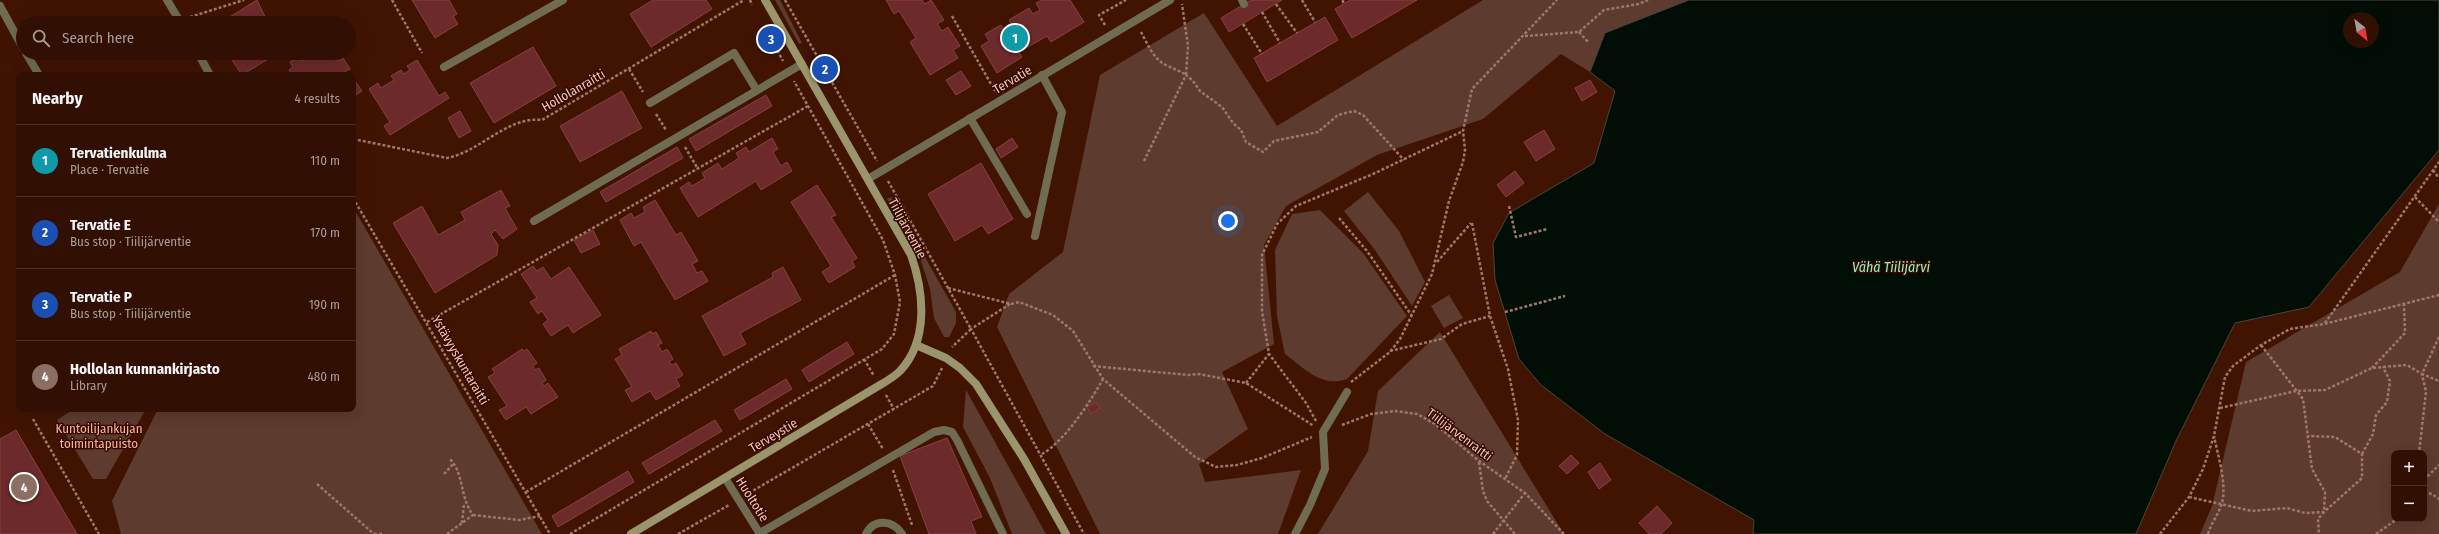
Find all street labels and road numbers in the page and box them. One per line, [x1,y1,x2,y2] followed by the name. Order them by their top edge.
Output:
[990,62,1034,97] street label: Tervatie
[539,66,608,115] street label: Hollolanraitti
[885,195,930,261] street label: Tiilijärventie
[429,313,492,407] street label: Ystävyyskuntaraitti
[1424,405,1495,464] street label: Tiilijärvenraitti
[746,415,800,456] street label: Terveystie
[733,474,772,524] street label: Huoltotie

